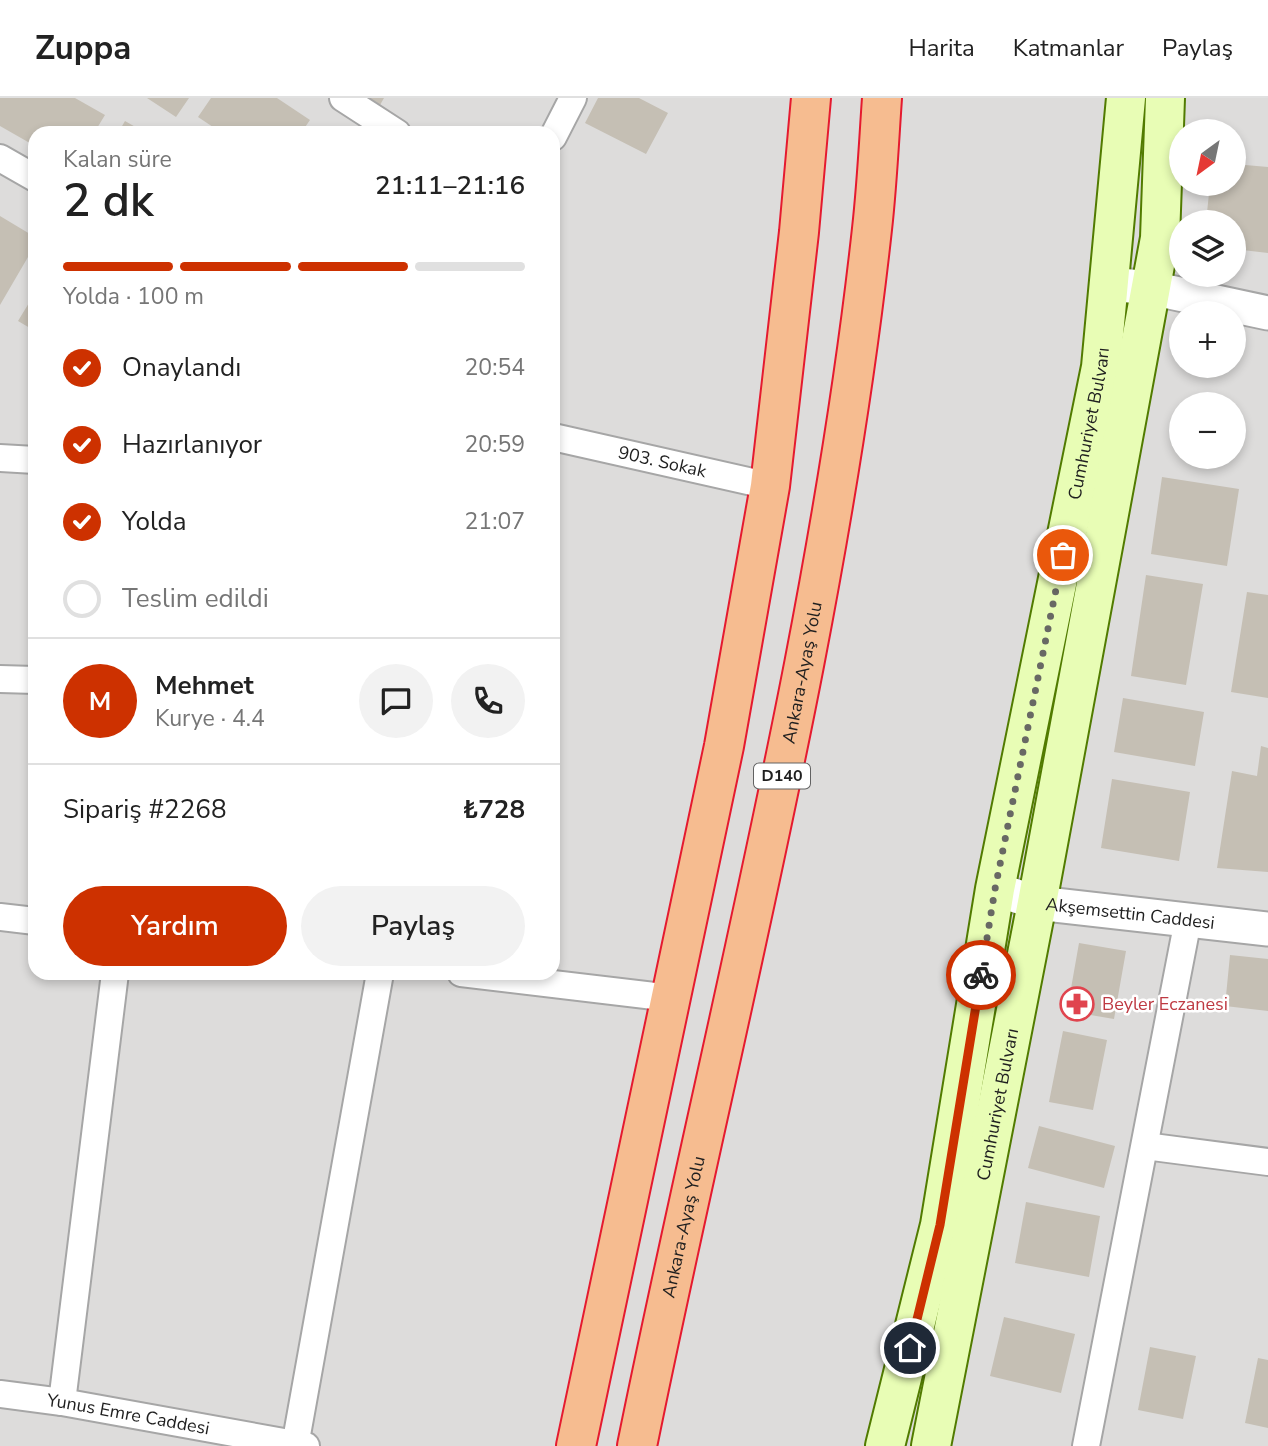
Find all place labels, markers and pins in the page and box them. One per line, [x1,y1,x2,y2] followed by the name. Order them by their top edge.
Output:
[1033,525,1093,585] pin
[1058,985,1096,1023] pharmacy icon: Beyler Eczanesi
[1102,992,1228,1016] place label: Beyler Eczanesi
[880,1318,940,1378] pin

